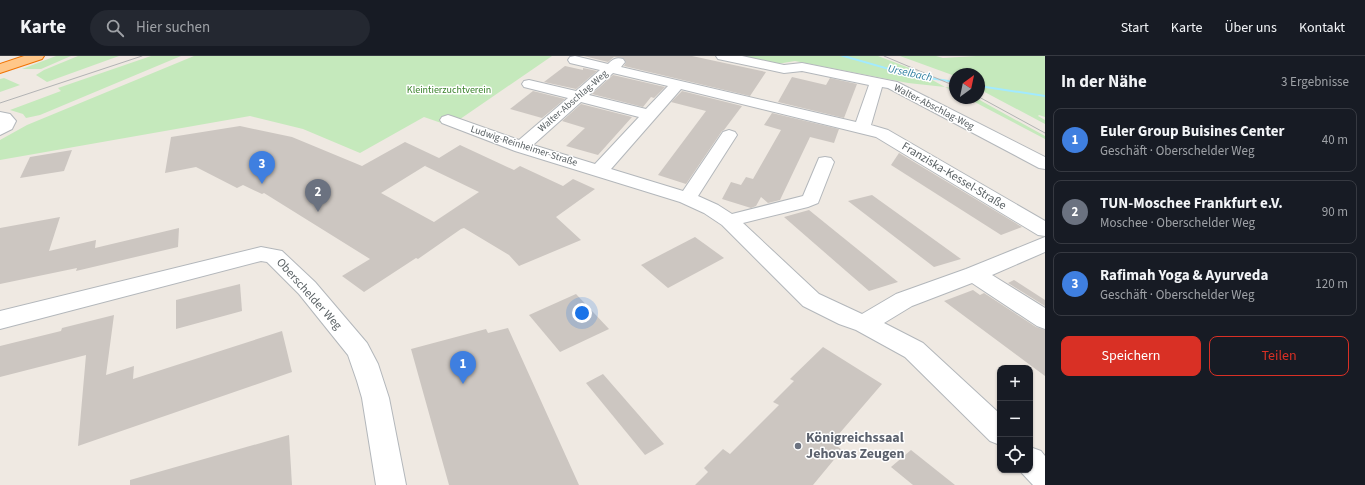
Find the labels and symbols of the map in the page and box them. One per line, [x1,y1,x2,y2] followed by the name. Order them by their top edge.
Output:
[886,61,934,85] water label: Urselbach
[535,67,611,135] street label: Walter-Abschlag-Weg
[949,68,985,104] north arrow
[891,81,977,133] street label: Walter-Abschlag-Weg
[407,83,491,97] park label: Kleintierzuchtverein
[469,122,579,170] street label: Ludwig-Reinheimer-Straße
[899,138,1010,214] street label: Franziska-Kessel-Straße
[249,151,275,184] pin: 3
[305,179,331,212] pin: 2
[272,254,346,334] street label: Oberschelder Weg
[572,303,592,323] your location
[450,351,476,384] pin: 1
[806,428,905,464] place label: Königreichssaal Jehovas Zeugen
[793,441,803,451] marker: Königreichssaal Jehovas Zeugen

